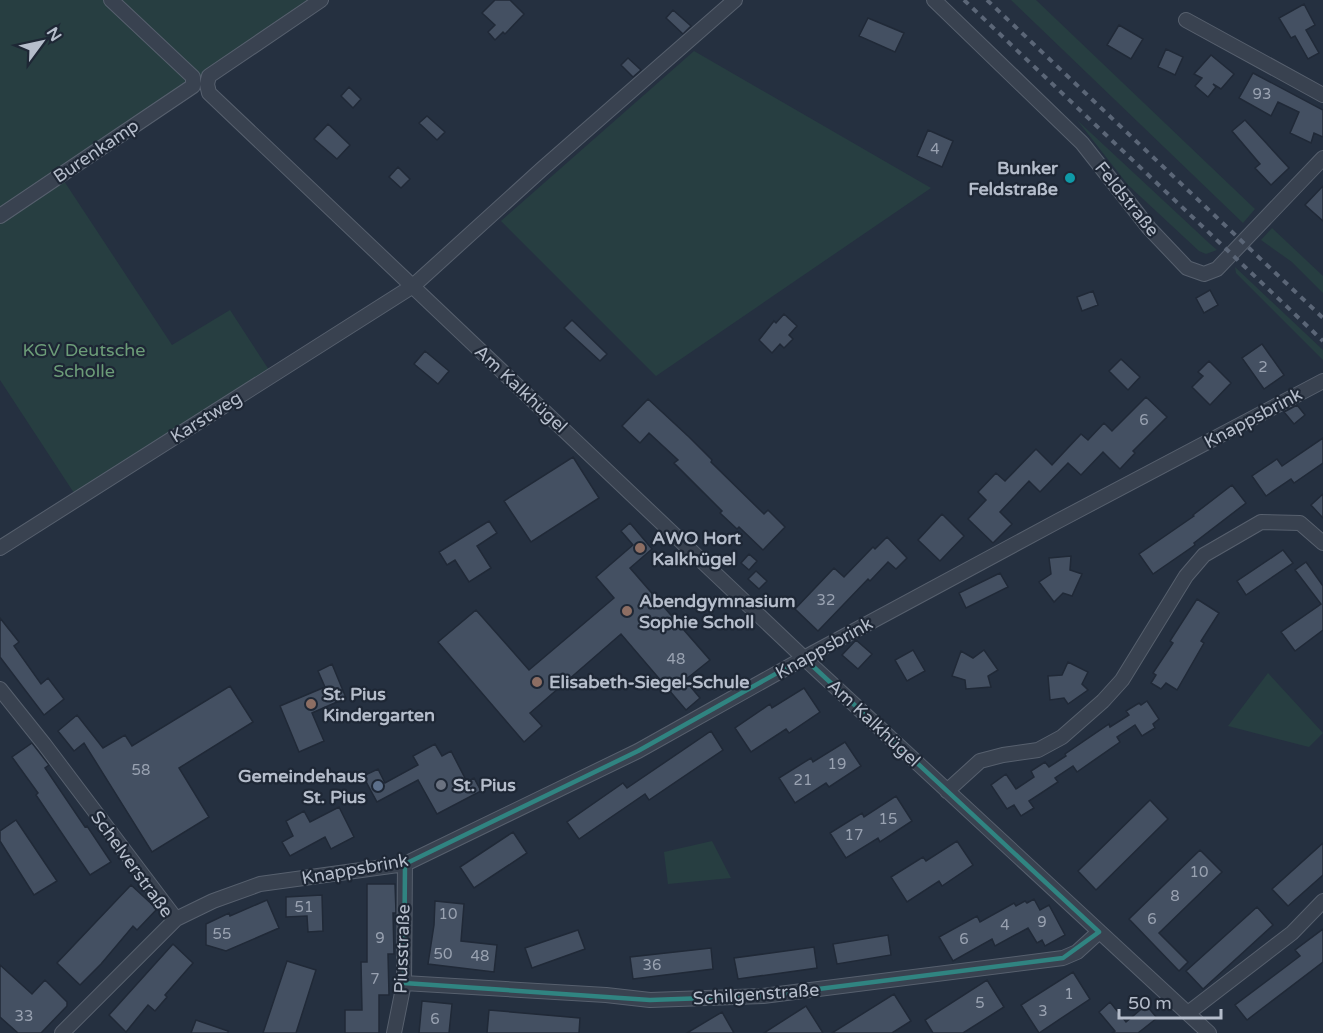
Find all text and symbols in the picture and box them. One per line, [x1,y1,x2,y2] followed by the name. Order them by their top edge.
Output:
[12,12,72,72] north arrow
[42,24,66,45] text: N
[1253,85,1271,103] house number: 93
[49,114,143,188] street label: Burenkamp
[930,140,940,158] house number: 4
[968,157,1059,200] place label: Bunker Feldstraße
[1090,157,1164,241] street label: Feldstraße
[1063,171,1077,185] marker: Bunker Feldstraße
[23,339,145,382] park label: KGV Deutsche Scholle
[470,340,572,438] street label: Am Kalkhügel
[1258,358,1268,376] house number: 2
[1200,383,1306,453] street label: Knappsbrink
[166,386,246,448] street label: Karstweg
[1139,411,1149,429] house number: 6
[652,527,741,570] place label: AWO Hort Kalkhügel
[633,541,647,555] marker: AWO Hort Kalkhügel
[639,590,795,633] place label: Abendgymnasium Sophie Scholl
[817,591,835,609] house number: 32
[620,604,634,618] marker: Abendgymnasium Sophie Scholl
[771,612,877,684] street label: Knappsbrink
[667,650,685,668] house number: 48
[549,671,749,693] place label: Elisabeth-Siegel-Schule
[823,674,925,772] street label: Am Kalkhügel
[530,675,544,689] marker: Elisabeth-Siegel-Schule
[323,683,435,726] place label: St. Pius Kindergarten
[304,697,318,711] marker: St. Pius Kindergarten
[828,755,846,773] house number: 19
[132,761,150,779] house number: 58
[238,765,366,808] place label: Gemeindehaus St. Pius
[794,771,812,789] house number: 21
[453,774,516,796] place label: St. Pius
[434,778,448,792] marker: St. Pius
[371,779,385,793] marker: Gemeindehaus St. Pius
[86,806,178,922] street label: Schelverstraße
[879,810,897,828] house number: 15
[845,826,863,844] house number: 17
[300,849,410,889] street label: Knappsbrink
[1190,863,1208,881] house number: 10
[1170,887,1180,905] house number: 8
[295,898,313,916] house number: 51
[389,904,415,994] street label: Piusstraße
[439,905,457,923] house number: 10
[1147,910,1157,928] house number: 6
[1037,913,1047,931] house number: 9
[1000,916,1010,934] house number: 4
[213,925,231,943] house number: 55
[375,929,385,947] house number: 9
[959,930,969,948] house number: 6
[434,945,452,963] house number: 50
[471,947,489,965] house number: 48
[643,956,661,974] house number: 36
[370,970,380,988] house number: 7
[692,979,820,1009] street label: Schilgenstraße
[1119,982,1221,1020] scale bar
[1064,985,1074,1003] house number: 1
[1128,992,1172,1014] text: 50 m
[975,994,985,1012] house number: 5
[1038,1002,1048,1020] house number: 3
[15,1007,33,1025] house number: 33
[430,1010,440,1028] house number: 6

